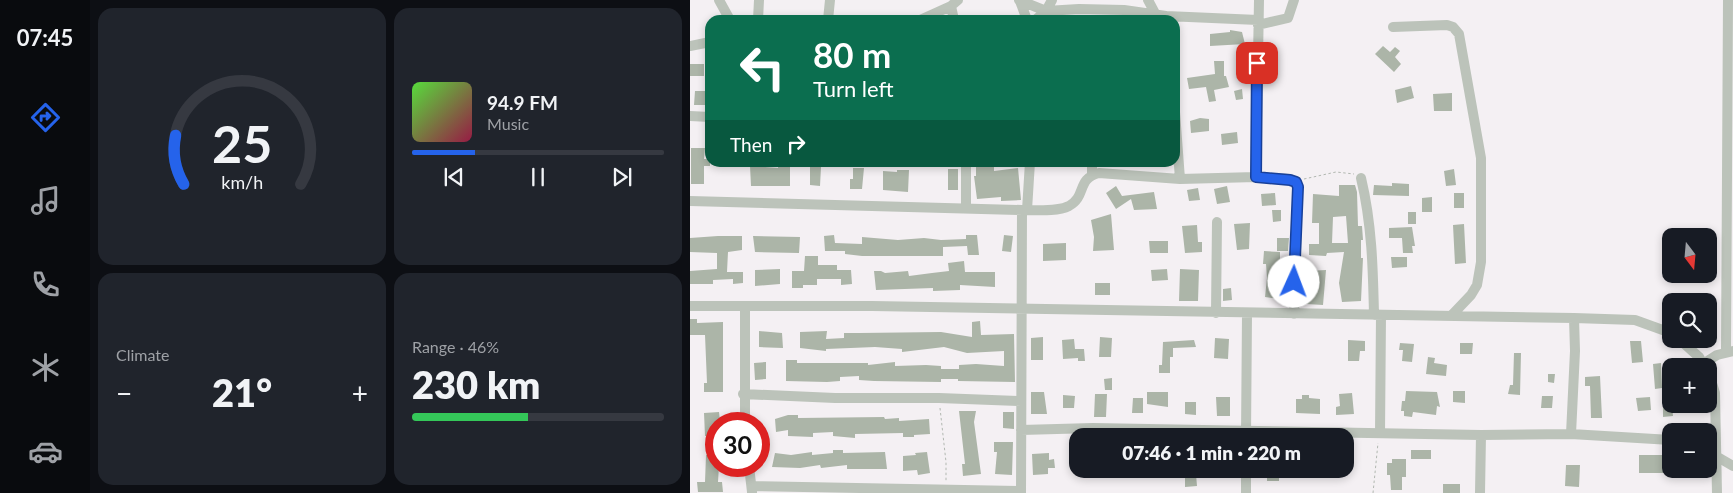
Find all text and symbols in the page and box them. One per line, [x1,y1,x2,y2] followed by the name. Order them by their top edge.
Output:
[17,24,73,51] text: 07:45
[813,33,891,75] text: 80 m
[730,35,795,100] icon: left
[1236,42,1278,84] pin
[1243,49,1271,77] icon: arrive
[813,75,894,102] text: Turn left
[487,91,558,114] text: 94.9 FM
[28,100,63,135] icon: directions
[212,112,272,174] text: 25
[487,114,529,133] text: Music
[782,130,810,158] icon: right
[730,133,772,156] text: Then
[440,163,468,191] icon: previous
[524,163,552,191] icon: pause
[608,163,636,191] icon: next
[221,171,263,193] text: km/h
[28,183,63,218] icon: music
[1662,228,1718,282] north arrow
[1662,228,1717,478] map controls
[1267,255,1319,307] position arrow
[28,267,63,302] icon: phone
[1662,293,1717,348] button: search
[412,337,499,356] text: Range · 46%
[116,345,169,364] text: Climate
[28,350,63,385] icon: climate
[1662,358,1717,413] button: +
[412,361,540,407] text: 230 km
[212,369,272,415] text: 21°
[116,376,132,410] text: −
[352,376,368,410] text: +
[705,412,770,477] speed limit sign: 30
[1662,423,1717,478] button: −
[28,434,63,469] icon: car
[1122,441,1301,464] text: 07:46 · 1 min · 220 m

